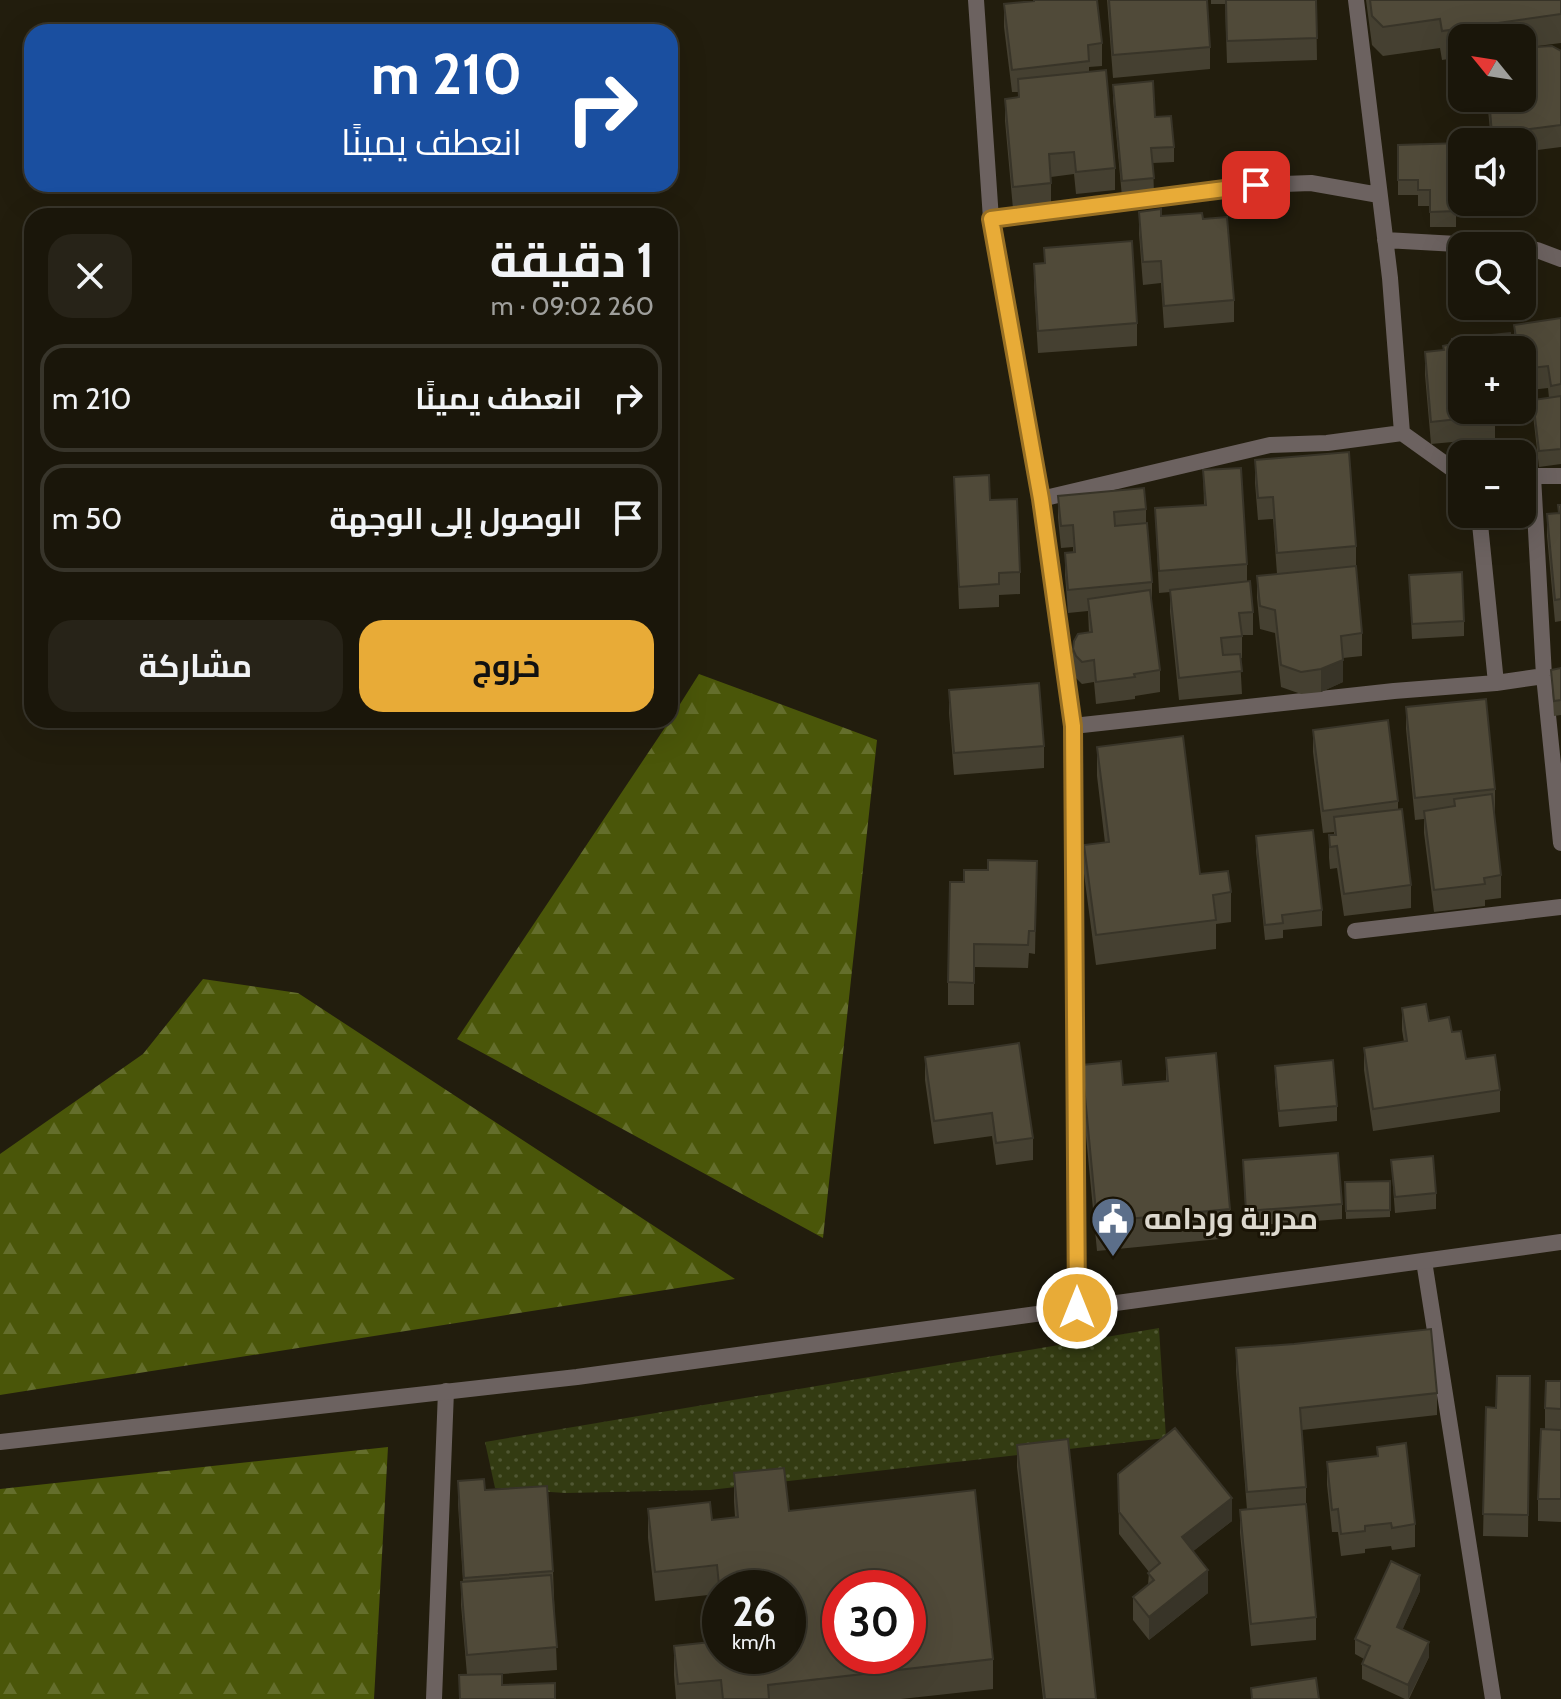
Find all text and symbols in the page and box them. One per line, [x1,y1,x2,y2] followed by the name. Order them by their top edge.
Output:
[1448,24,1536,112] north arrow
[1448,24,1536,528] map controls
[371,40,522,108] text: 210 m
[550,56,654,160] icon: right
[341,120,522,164] text: انعطف يمينًا
[1448,128,1536,216] button: sound
[1222,151,1290,219] pin
[1234,163,1278,207] icon: arrive
[490,231,654,289] text: 1 دقيقة
[1448,232,1536,320] button: search
[48,234,132,318] button: close
[491,290,654,322] text: 260 m · 09:02
[1448,336,1536,424] button: +
[606,376,650,420] icon: right
[52,380,132,417] text: 210 m
[415,380,582,417] text: انعطف يمينًا
[1448,440,1536,528] button: −
[606,496,650,540] icon: arrive
[52,500,122,537] text: 50 m
[329,500,582,537] text: الوصول إلى الوجهة
[48,620,343,712] button: مشاركة
[359,620,654,712] button: خروج
[1089,1195,1137,1258] public building icon: مدرية وردامه
[1144,1200,1318,1237] place label: مدرية وردامه
[1035,1266,1119,1350] position arrow
[822,1570,926,1674] speed limit sign: 30
[732,1587,776,1636] text: 26
[732,1630,776,1654] text: km/h

